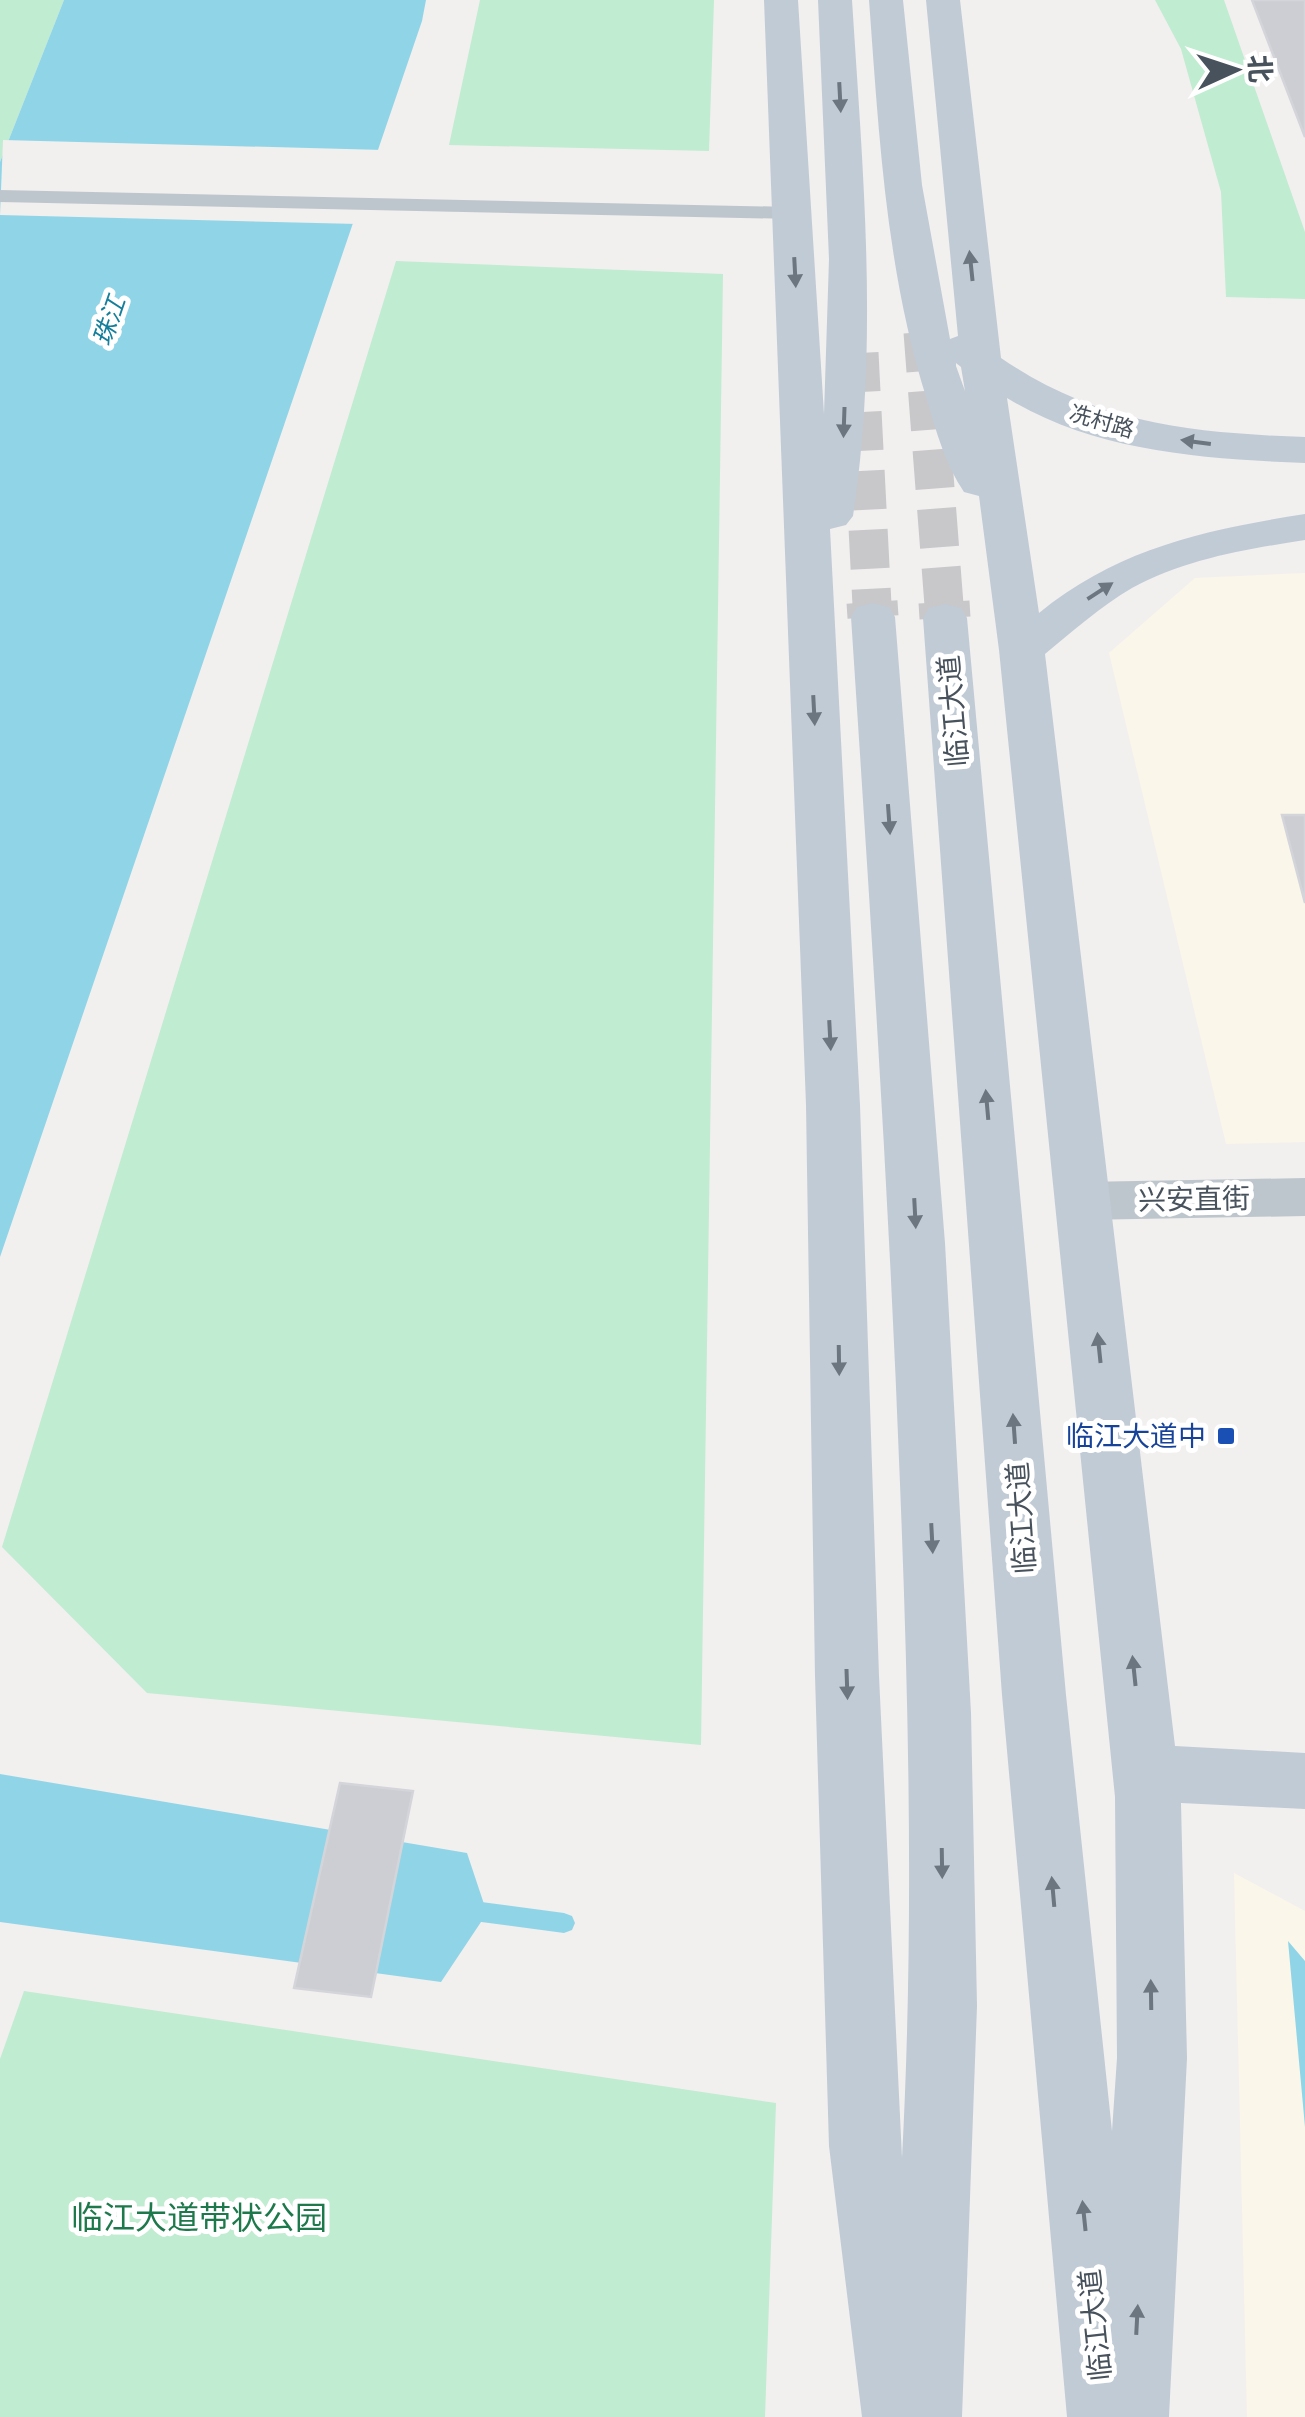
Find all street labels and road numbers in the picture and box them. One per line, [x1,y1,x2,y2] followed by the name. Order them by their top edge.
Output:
[1067,398,1138,443] street label: 冼村路
[930,654,974,768] street label: 临江大道
[1138,1180,1250,1216] street label: 兴安直街
[999,1461,1041,1575] street label: 临江大道
[1071,2268,1117,2383] street label: 临江大道

